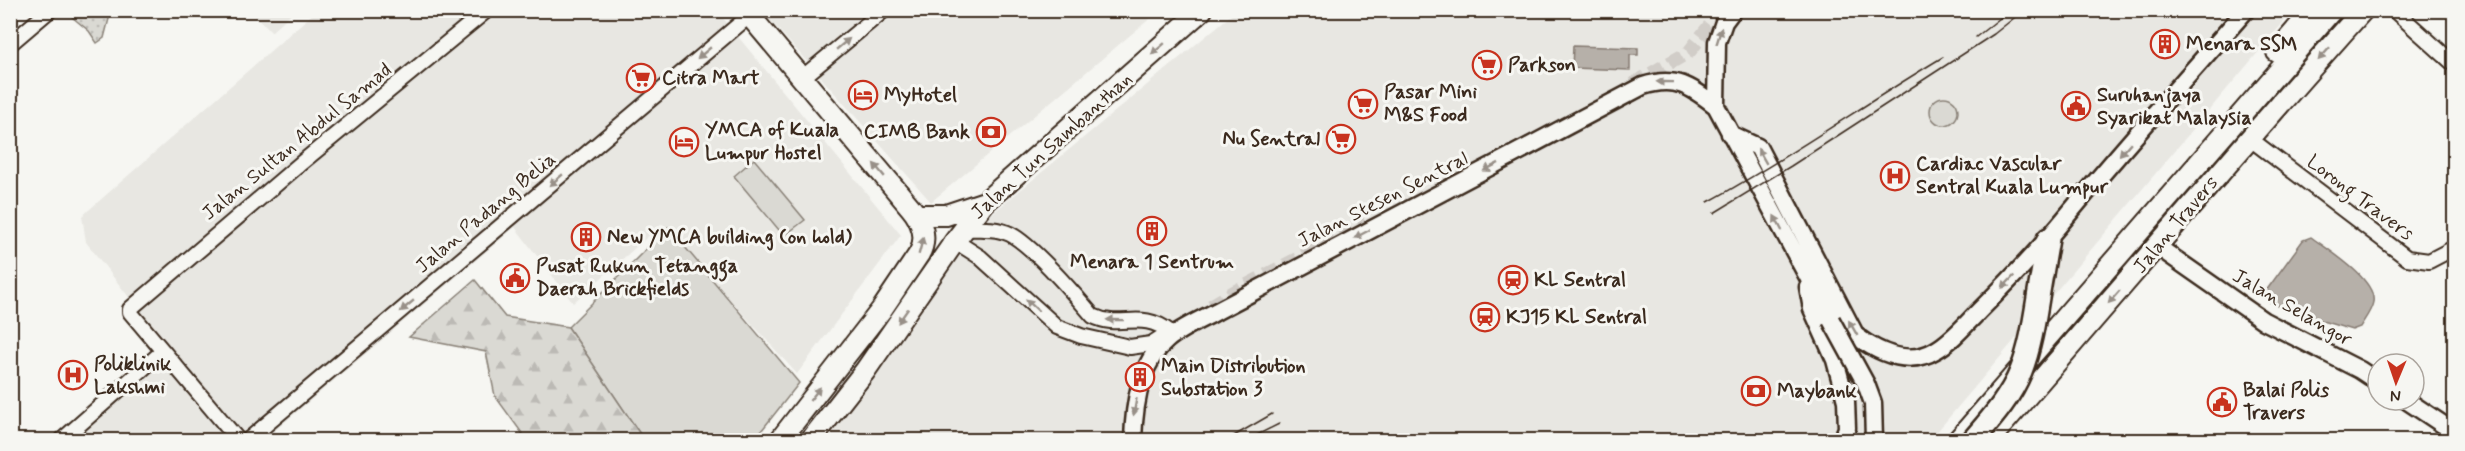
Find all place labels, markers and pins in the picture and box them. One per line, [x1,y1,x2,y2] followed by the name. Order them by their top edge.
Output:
[2149,28,2181,60] building icon: Menara SSM
[2186,31,2298,58] place label: Menara SSM
[1471,49,1503,81] supermarket icon: Parkson
[1508,52,1576,79] place label: Parkson
[625,62,657,94] supermarket icon: Citra Mart
[662,65,760,92] place label: Citra Mart
[847,79,879,111] hotel icon: MyHotel
[1384,79,1477,129] place label: Pasar Mini M&S Food
[884,82,957,109] place label: MyHotel
[2097,82,2252,132] place label: Suruhanjaya Syarikat Malaysia
[1347,88,1379,120] supermarket icon: Pasar Mini M&S Food
[2060,90,2092,122] public building icon: Suruhanjaya Syarikat Malaysia
[975,116,1007,148] bank icon: CIMB Bank
[705,117,839,167] place label: YMCA of Kuala Lumpur Hostel
[864,119,970,146] place label: CIMB Bank
[1325,123,1357,155] supermarket icon: Nu Sentral
[668,126,700,158] hotel icon: YMCA of Kuala Lumpur Hostel
[1223,126,1320,153] place label: Nu Sentral
[1916,151,2109,201] place label: Cardiac Vascular Sentral Kuala Lumpur
[1879,160,1911,192] hospital icon: Cardiac Vascular Sentral Kuala Lumpur
[1136,215,1168,247] building icon: Menara 1 Sentrum
[570,221,602,253] building icon: New YMCA building (on hold)
[607,224,853,251] place label: New YMCA building (on hold)
[1070,249,1234,276] place label: Menara 1 Sentrum
[536,253,738,303] place label: Pusat Rukun Tetangga Daerah Brickfields
[499,262,531,294] public building icon: Pusat Rukun Tetangga Daerah Brickfields
[1497,264,1529,296] station icon: KL Sentral
[1534,267,1626,294] place label: KL Sentral
[1469,301,1501,333] station icon: KJ15 KL Sentral
[1506,304,1647,331] place label: KJ15 KL Sentral
[94,351,172,401] place label: Poliklinik Lakshmi
[1161,353,1306,403] place label: Main Distribution Substation 3
[57,359,89,391] hospital icon: Poliklinik Lakshmi
[1124,361,1156,393] building icon: Main Distribution Substation 3
[1740,375,1772,407] bank icon: Maybank
[2243,377,2329,427] place label: Balai Polis Travers
[1777,378,1858,405] place label: Maybank
[2206,386,2238,418] public building icon: Balai Polis Travers

